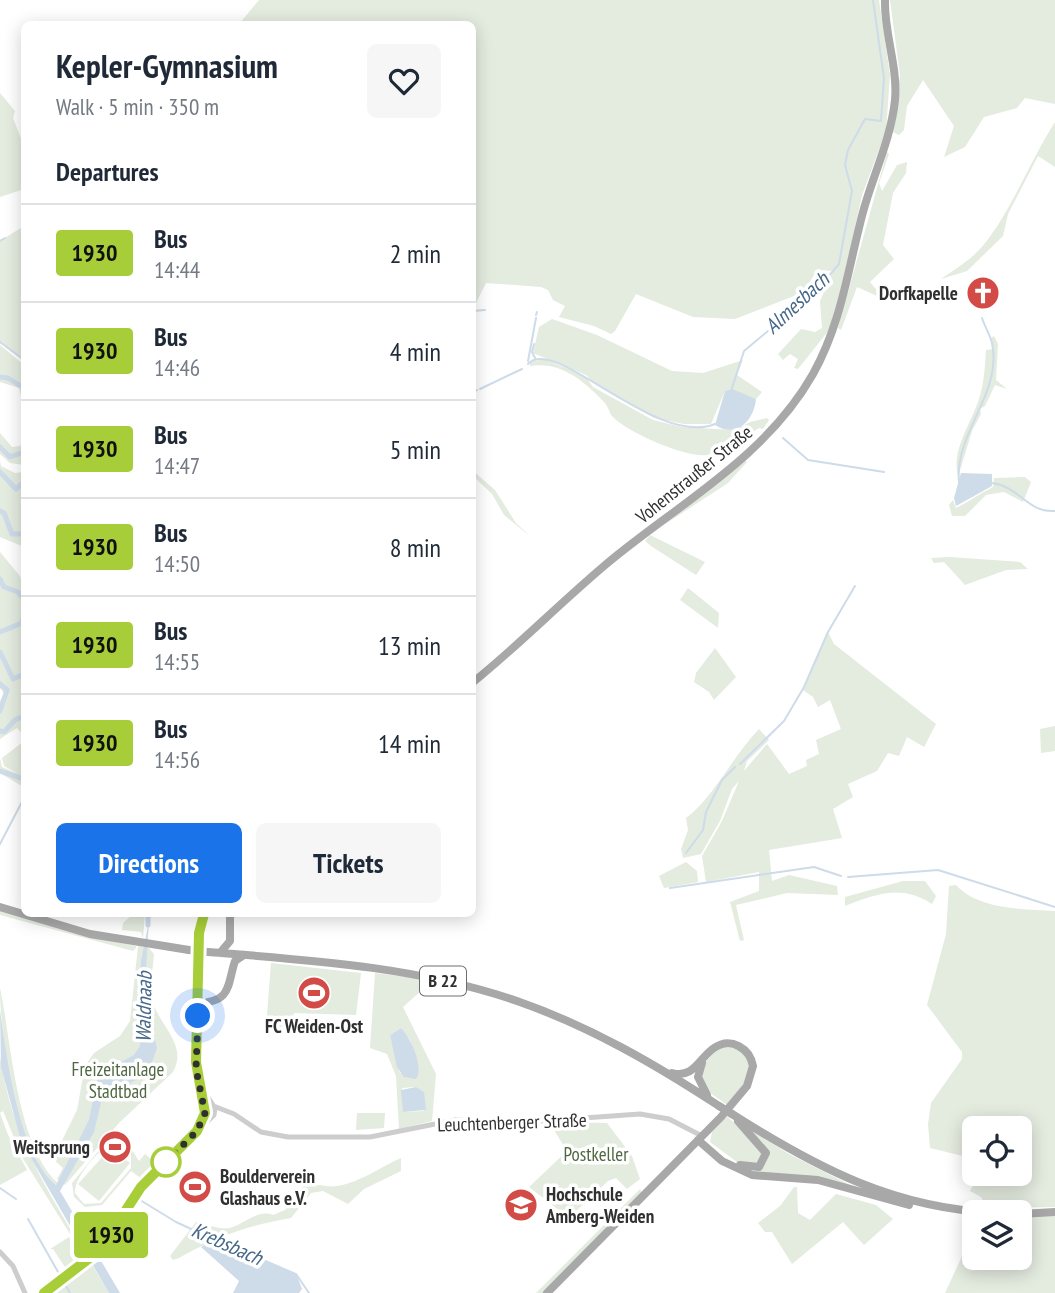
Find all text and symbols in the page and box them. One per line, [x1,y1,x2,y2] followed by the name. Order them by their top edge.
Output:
[56,44,278,87] text: Kepler-Gymnasium
[367,44,441,118] button: heart
[56,92,219,121] text: Walk · 5 min · 350 m
[56,155,159,188] text: Departures
[154,222,187,255] text: Bus
[72,237,117,268] text: 1930
[390,237,441,270] text: 2 min
[154,255,200,284] text: 14:44
[759,265,836,339] water label: Almesbach
[964,274,1002,312] church icon: Dorfkapelle
[879,281,958,305] place label: Dorfkapelle
[154,320,187,353] text: Bus
[72,335,117,366] text: 1930
[390,335,441,368] text: 4 min
[154,353,200,382] text: 14:46
[154,418,187,451] text: Bus
[630,420,757,529] street label: Vohenstraußer Straße
[72,433,117,464] text: 1930
[390,433,441,466] text: 5 min
[154,451,200,480] text: 14:47
[154,516,187,549] text: Bus
[72,531,117,562] text: 1930
[390,531,441,564] text: 8 min
[154,549,200,578] text: 14:50
[154,614,187,647] text: Bus
[72,629,117,660] text: 1930
[378,629,441,662] text: 13 min
[154,647,200,676] text: 14:55
[154,712,187,745] text: Bus
[72,727,117,758] text: 1930
[378,727,441,760] text: 14 min
[154,745,200,774] text: 14:56
[56,823,242,903] button: Directions
[256,823,441,903] button: Tickets
[420,966,466,996] road number: B 22
[129,969,158,1043] water label: Waldnaab
[295,974,333,1012] sports icon: FC Weiden-Ost
[180,998,215,1033] your location
[265,1014,364,1038] place label: FC Weiden-Ost
[72,1057,165,1103] park label: Freizeitanlage Stadtbad
[437,1107,587,1137] street label: Leuchtenberger Straße
[962,1116,1032,1270] map controls
[962,1116,1032,1186] button: locate
[96,1128,134,1166] sports icon: Weitsprung
[12,1135,90,1159] place label: Weitsprung
[564,1142,629,1166] park label: Postkeller
[151,1147,181,1177] unlabelled marker
[220,1164,315,1210] place label: Boulderverein Glashaus e.V.
[176,1168,214,1206] sports icon: Boulderverein Glashaus e.V.
[545,1182,654,1228] place label: Hochschule Amberg-Weiden
[502,1186,540,1224] school or university icon: Hochschule Amberg-Weiden
[962,1200,1032,1270] button: layers
[62,1212,160,1258] line badge: 1930
[188,1216,268,1272] water label: Krebsbach
[88,1219,134,1250] text: 1930

